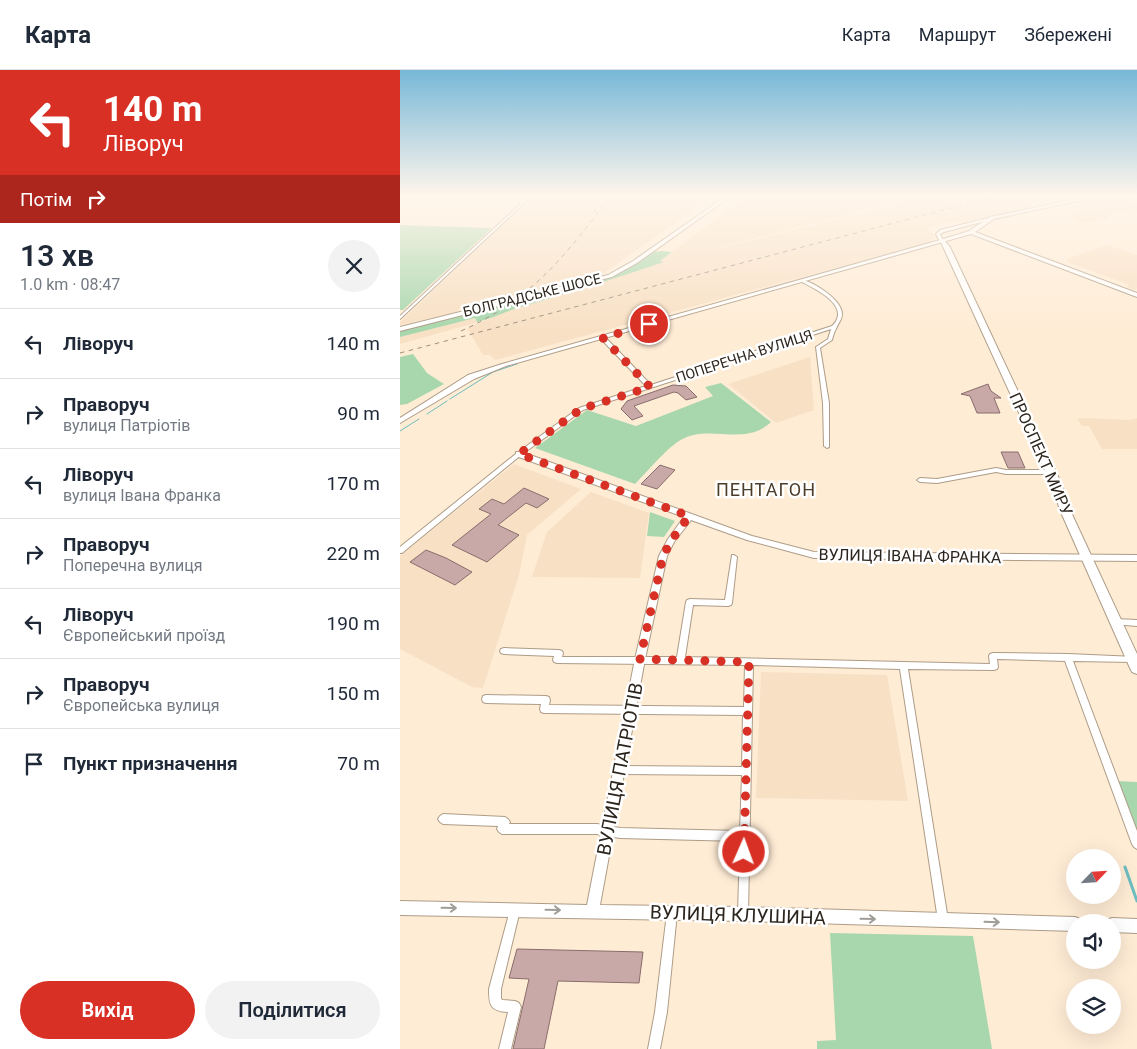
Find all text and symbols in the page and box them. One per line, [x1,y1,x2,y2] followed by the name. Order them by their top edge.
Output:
[25,21,91,49] text: Карта
[842,24,891,45] text: Карта
[919,24,996,45] text: Маршрут
[1024,24,1112,45] text: Збережені
[103,89,202,130] text: 140 m
[20,90,85,155] icon: left
[103,131,184,156] text: Ліворуч
[82,185,110,213] icon: right
[20,188,72,211] text: Потім
[20,238,94,273] text: 13 хв
[328,240,380,292] button: close
[461,270,603,320] street label: БОЛГРАДСЬКЕ ШОСЕ
[20,275,120,294] text: 1.0 km · 08:47
[628,303,670,345] pin
[635,310,663,338] icon: arrive
[674,326,814,386] street label: ПОПЕРЕЧНА ВУЛИЦЯ
[20,330,48,358] icon: left
[63,332,134,355] text: Ліворуч
[327,332,380,355] text: 140 m
[1005,390,1077,518] street label: ПРОСПЕКТ МИРУ
[63,393,149,416] text: Праворуч
[20,400,48,428] icon: right
[337,402,380,425] text: 90 m
[63,416,190,435] text: вулиця Патріотів
[63,463,134,486] text: Ліворуч
[20,470,48,498] icon: left
[327,472,380,495] text: 170 m
[716,479,816,500] district label: ПЕНТАГОН
[63,486,221,505] text: вулиця Івана Франка
[63,533,149,556] text: Праворуч
[20,540,48,568] icon: right
[327,542,380,565] text: 220 m
[818,545,1002,567] street label: ВУЛИЦЯ ІВАНА ФРАНКА
[63,556,202,575] text: Поперечна вулиця
[63,603,134,626] text: Ліворуч
[20,610,48,638] icon: left
[327,612,380,635] text: 190 m
[63,626,225,645] text: Європейський проїзд
[63,673,149,696] text: Праворуч
[20,680,48,708] icon: right
[592,681,648,857] street label: ВУЛИЦЯ ПАТРІОТІВ
[327,682,380,705] text: 150 m
[63,696,220,715] text: Європейська вулиця
[20,750,48,778] icon: arrive
[63,752,238,775] text: Пункт призначення
[337,752,380,775] text: 70 m
[717,825,769,877] position arrow
[1066,849,1121,904] north arrow
[1066,849,1121,1034] map controls
[650,900,827,930] street label: ВУЛИЦЯ КЛУШИНА
[440,904,456,913] one-way arrow
[545,905,561,915] one-way arrow
[859,914,875,923] one-way arrow
[1066,914,1121,969] button: sound
[984,917,1000,927] one-way arrow
[1066,979,1121,1034] button: layers
[20,981,195,1039] button: Вихід
[205,981,380,1039] button: Поділитися

